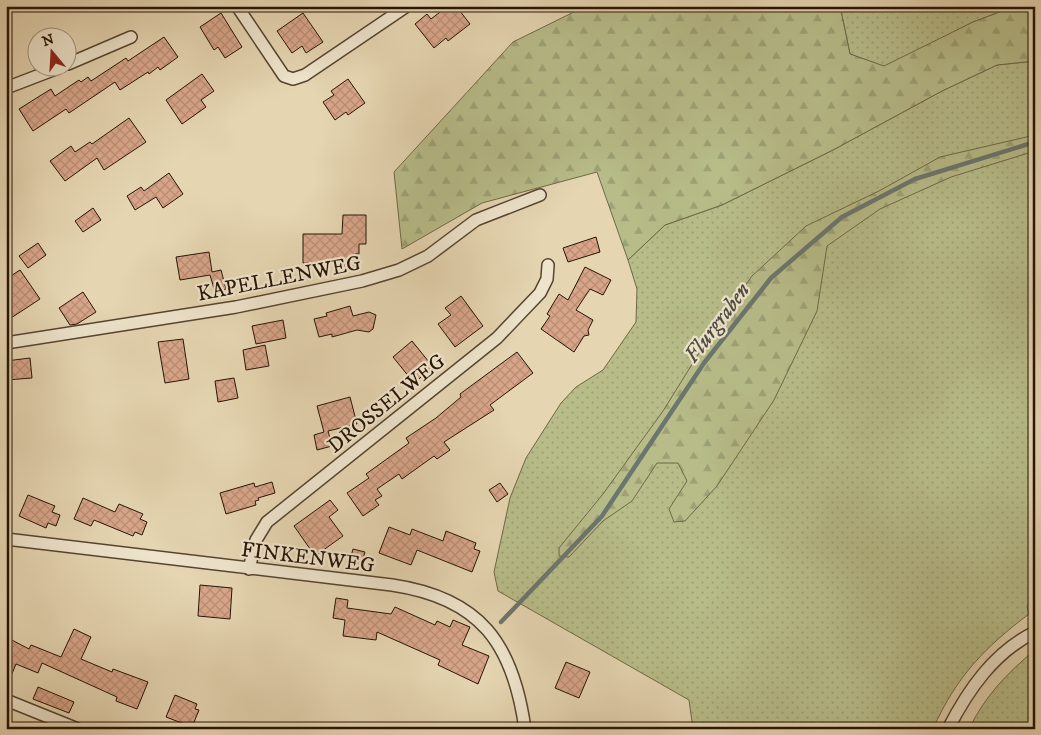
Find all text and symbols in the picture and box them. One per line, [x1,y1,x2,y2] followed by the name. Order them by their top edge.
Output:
[28,28,78,78] north arrow
[40,30,57,51] text: N
[195,250,364,308] street label: KAPELLENWEG
[678,278,756,368] water label: Flurgraben
[323,348,451,459] street label: DROSSELWEG
[240,537,376,579] street label: FINKENWEG

